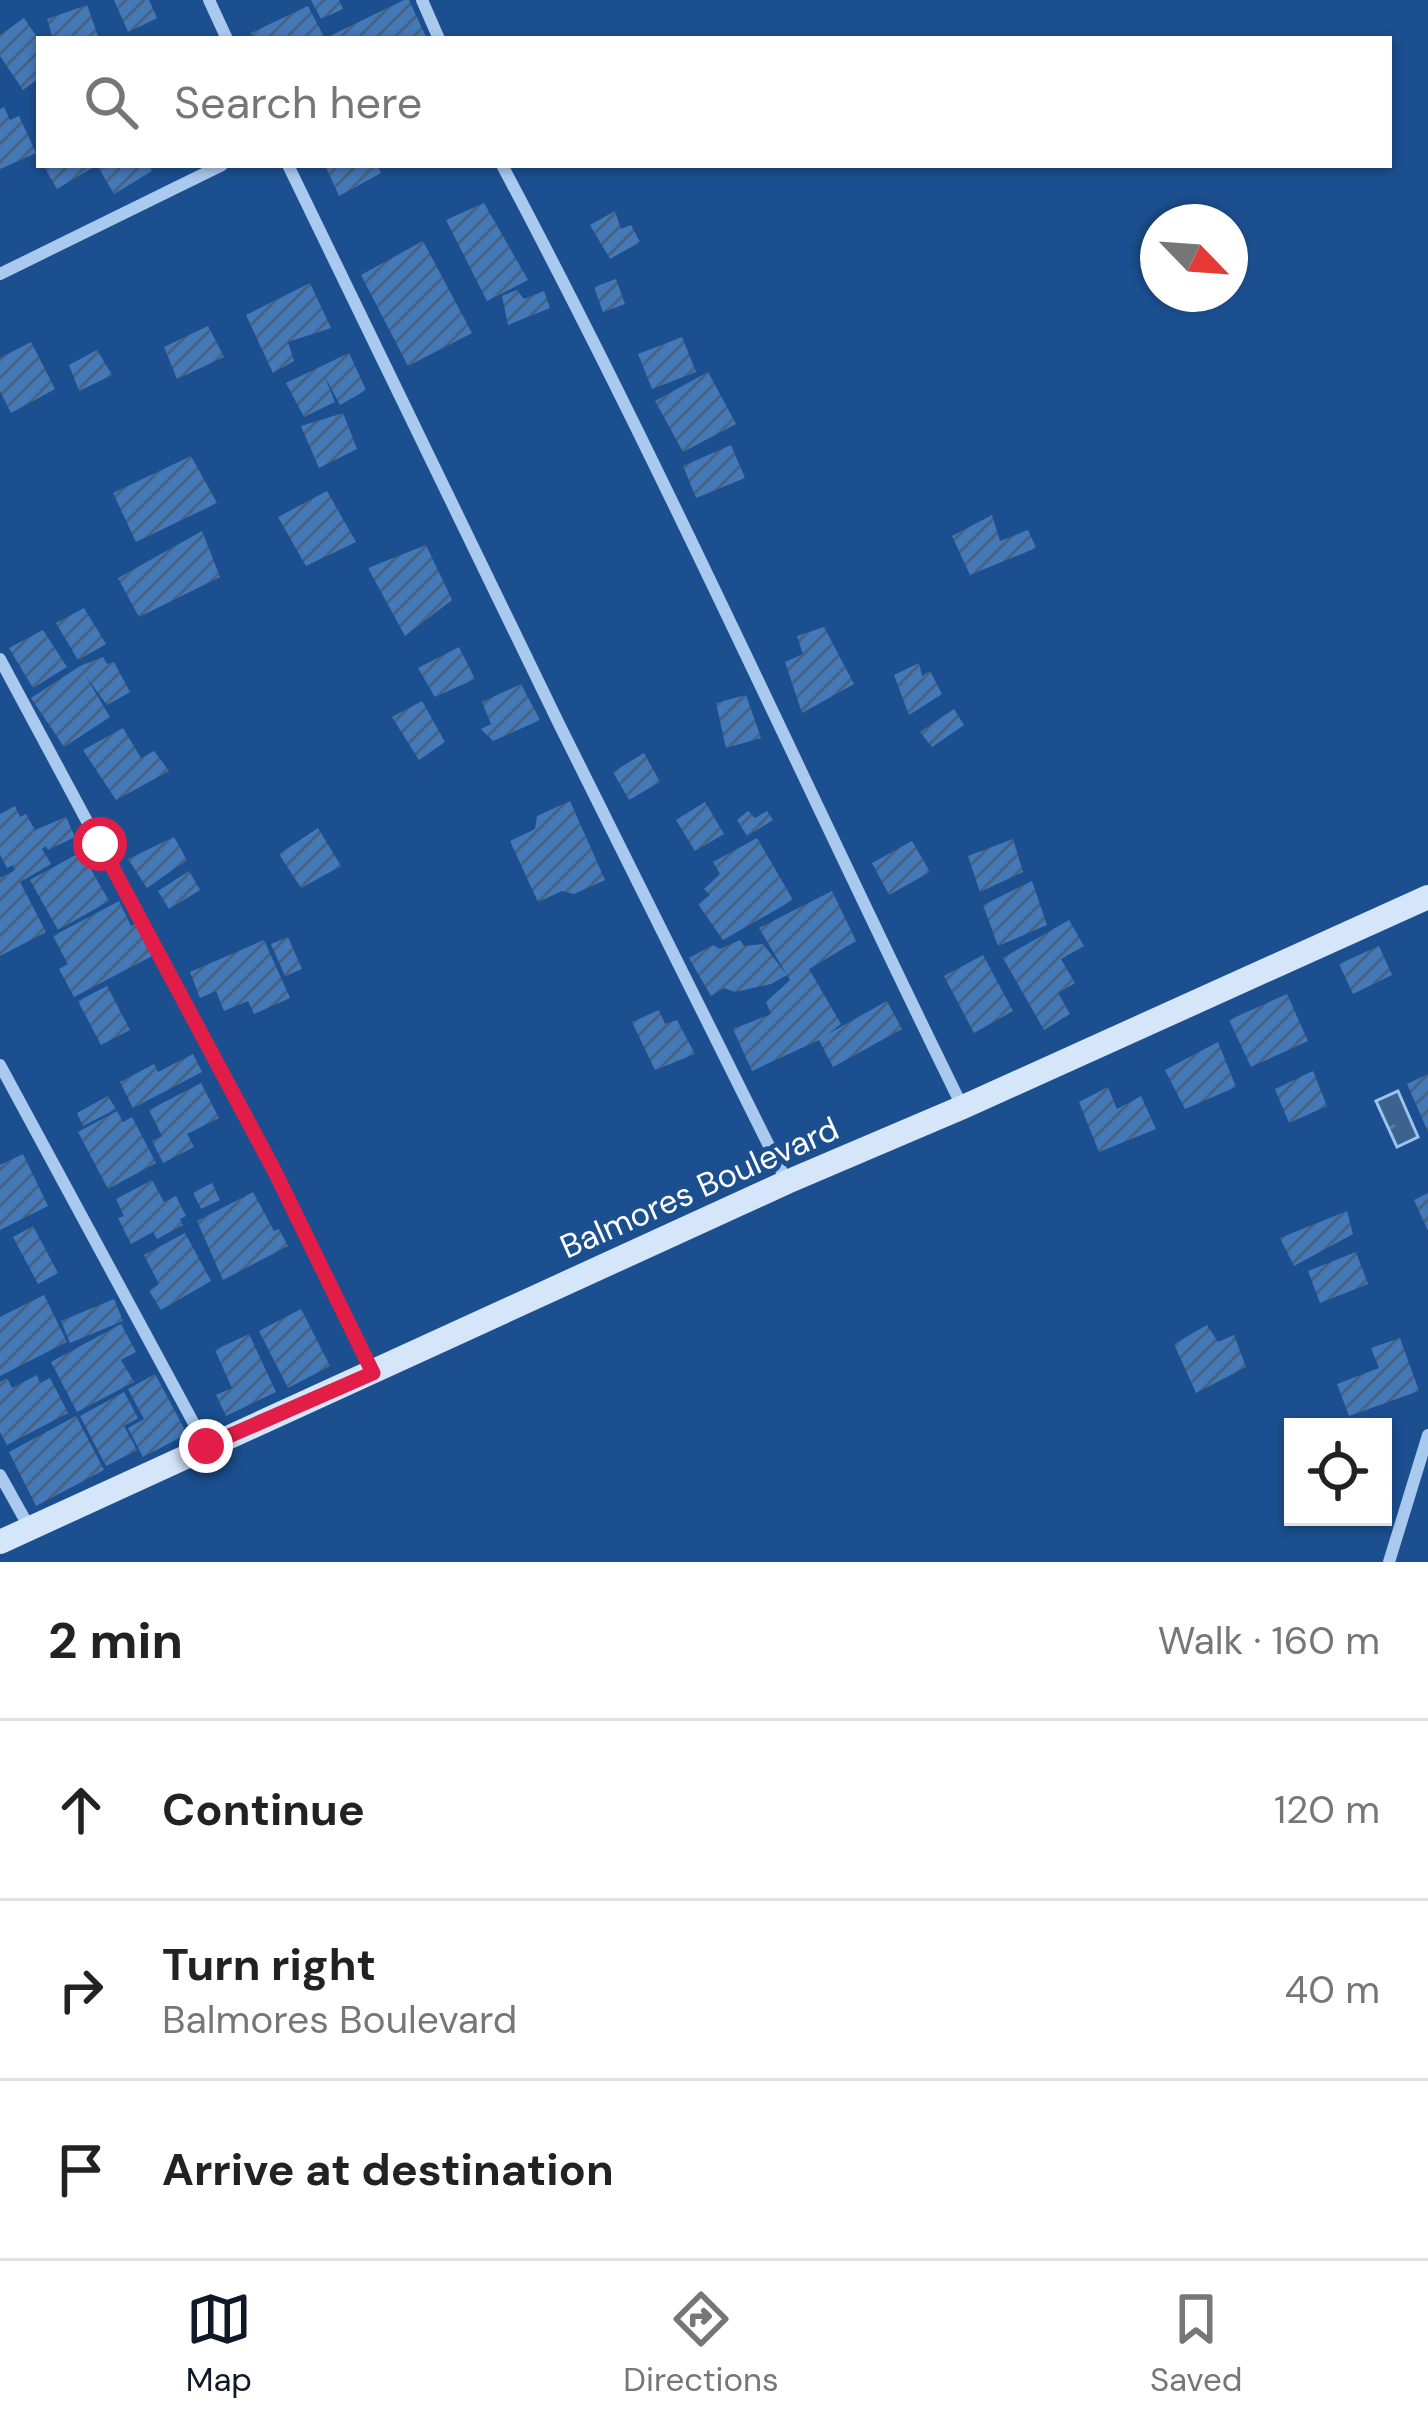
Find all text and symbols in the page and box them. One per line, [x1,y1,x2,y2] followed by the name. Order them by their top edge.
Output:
[36,36,1392,168] search box
[78,69,144,135] icon: search
[174,73,422,132] text: Search here
[1140,204,1248,312] north arrow
[73,817,127,871] route start
[553,1107,845,1268] street label: Balmores Boulevard
[1284,1418,1392,1526] map controls
[1284,1418,1392,1526] button: locate
[179,1419,233,1473] route end
[48,1607,183,1674] text: 2 min
[1158,1615,1380,1666] text: Walk · 160 m
[48,1777,114,1843] icon: ahead
[162,1780,365,1839] text: Continue
[1274,1784,1380,1835] text: 120 m
[162,1935,376,1994] text: Turn right
[48,1957,114,2023] icon: right
[1285,1964,1380,2015] text: 40 m
[162,1994,517,2045] text: Balmores Boulevard
[48,2137,114,2203] icon: arrive
[162,2140,614,2199] text: Arrive at destination
[186,2286,252,2401] tab: Map
[623,2286,779,2401] tab: Directions
[1150,2286,1242,2401] tab: Saved

